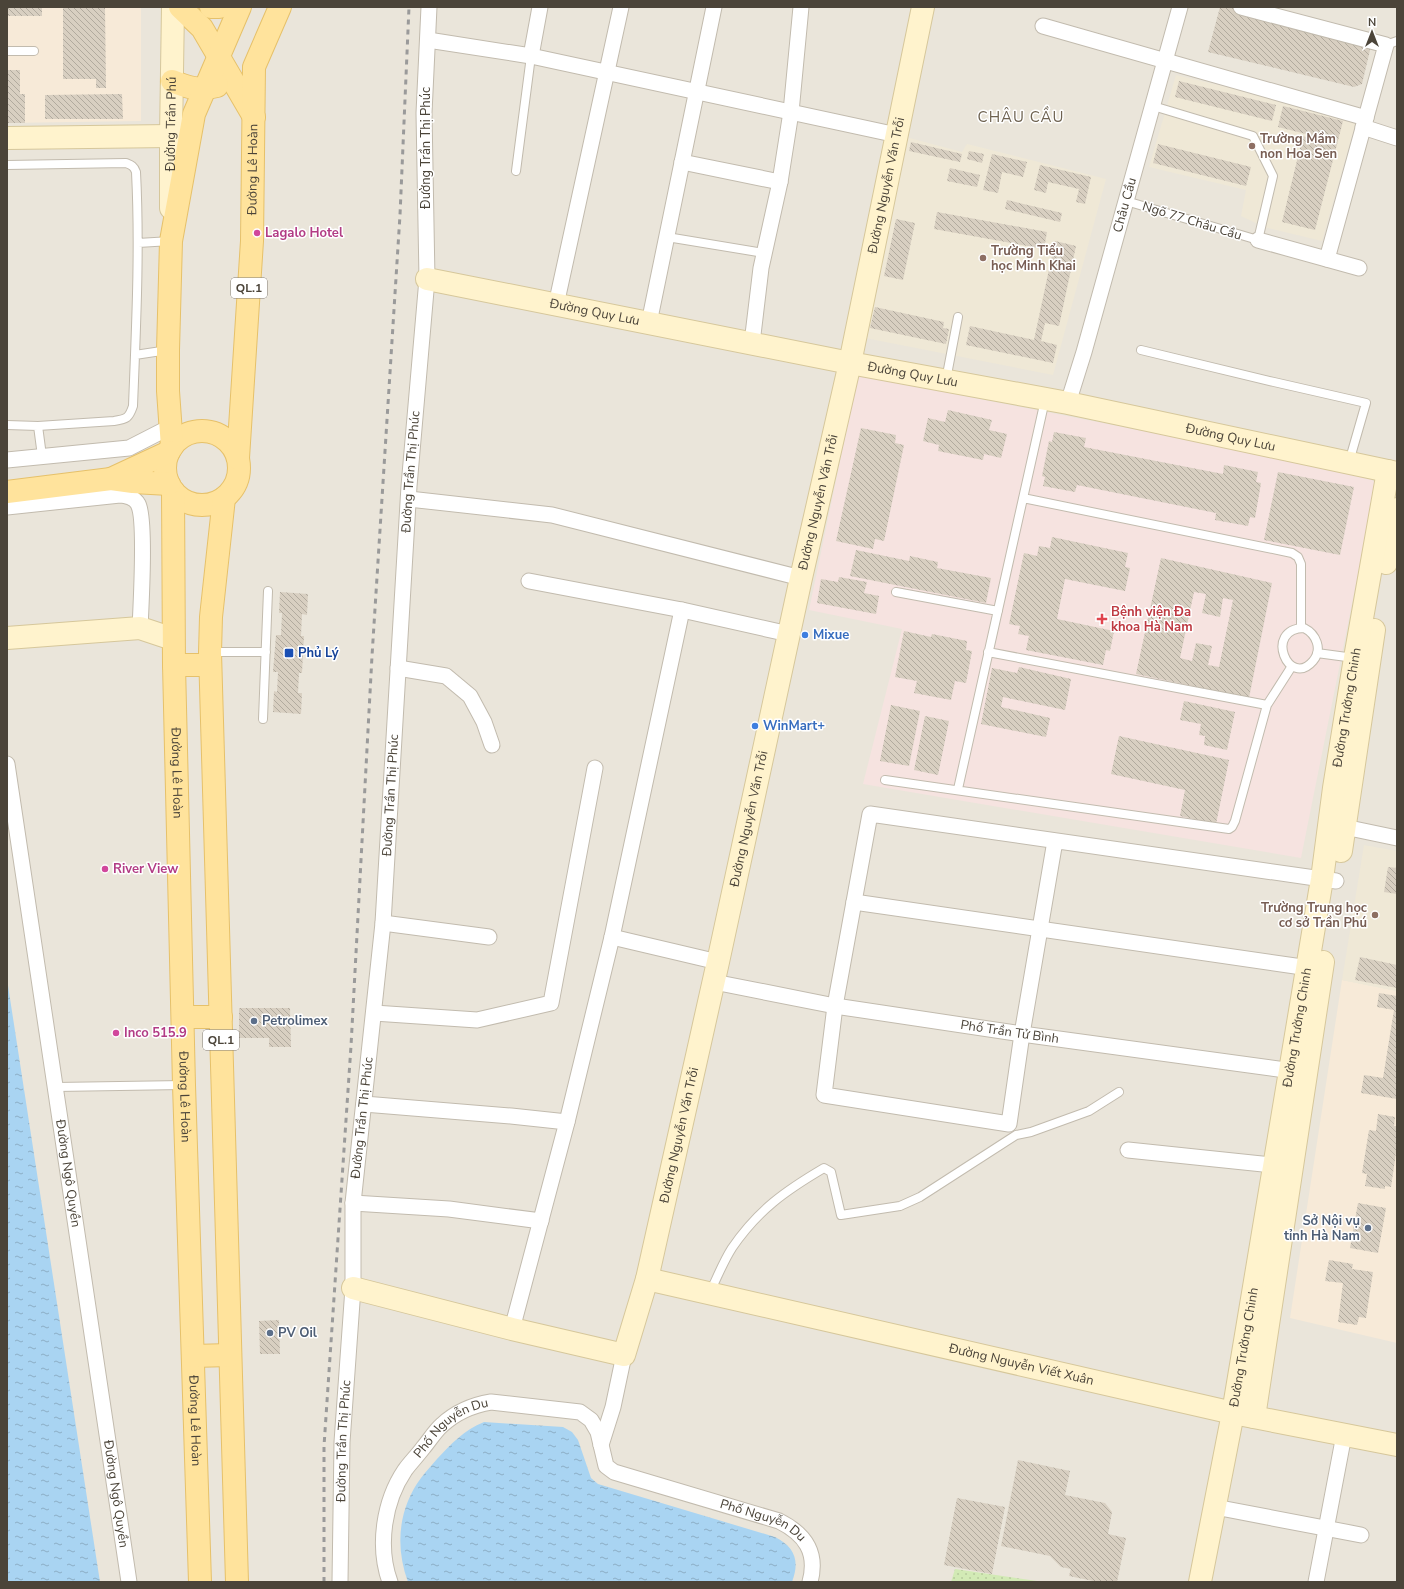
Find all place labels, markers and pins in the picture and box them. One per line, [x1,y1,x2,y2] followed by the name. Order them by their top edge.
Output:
[1260,130,1337,163] place label: Trường Mầm non Hoa Sen
[1247,141,1257,151] marker: Trường Mầm non Hoa Sen
[265,224,344,242] place label: Lagalo Hotel
[252,228,262,238] marker: Lagalo Hotel
[991,242,1076,275] place label: Trường Tiểu học Minh Khai
[978,253,988,263] marker: Trường Tiểu học Minh Khai
[1111,603,1193,636] place label: Bệnh viện Đa khoa Hà Nam
[1096,613,1108,625] marker: Bệnh viện Đa khoa Hà Nam
[813,626,849,644] place label: Mixue
[800,630,810,640] marker: Mixue
[298,644,339,662] place label: Phủ Lý
[283,647,295,659] marker: Phủ Lý
[763,717,825,735] place label: WinMart+
[750,721,760,731] marker: WinMart+
[113,860,178,878] place label: River View
[100,864,110,874] marker: River View
[1261,899,1367,932] place label: Trường Trung học cơ sở Trần Phú
[1370,910,1380,920] marker: Trường Trung học cơ sở Trần Phú
[262,1012,329,1030] place label: Petrolimex
[249,1016,259,1026] marker: Petrolimex
[124,1024,187,1042] place label: Inco 515.9
[111,1028,121,1038] marker: Inco 515.9
[1284,1212,1360,1245] place label: Sở Nội vụ tỉnh Hà Nam
[1363,1223,1373,1233] marker: Sở Nội vụ tỉnh Hà Nam
[278,1324,318,1342] place label: PV Oil
[265,1328,275,1338] marker: PV Oil

